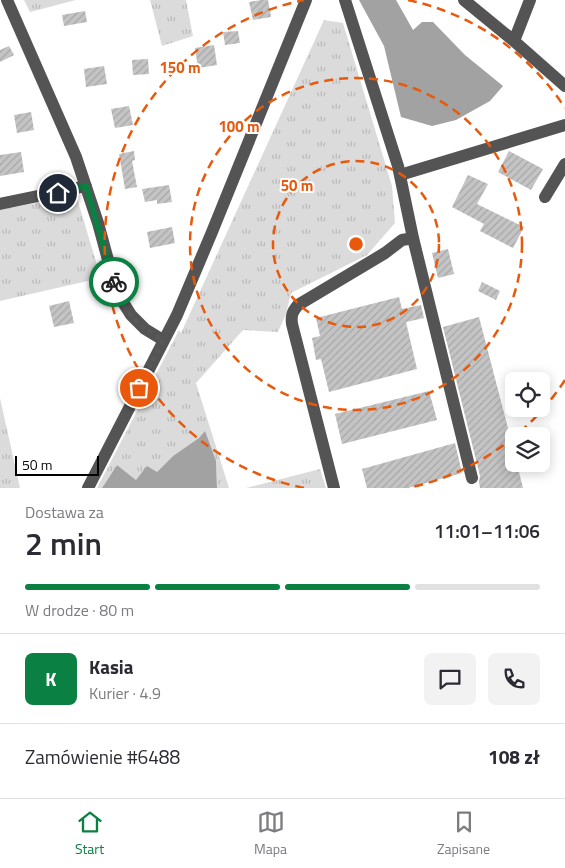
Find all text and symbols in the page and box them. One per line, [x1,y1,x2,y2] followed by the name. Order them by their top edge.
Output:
[159,56,201,79] text: 150 m
[218,115,260,138] text: 100 m
[37,172,79,214] pin
[281,174,313,197] text: 50 m
[44,179,72,207] icon: home
[347,235,365,253] centre of rings
[89,257,139,307] courier
[100,268,128,296] icon: bike
[118,367,160,409] pin
[505,372,550,472] map controls
[505,372,550,417] button: locate
[125,374,153,402] icon: bag
[505,427,550,472] button: layers
[15,453,99,476] scale bar
[22,454,52,475] text: 50 m
[25,500,104,524] text: Dostawa za
[434,516,540,545] text: 11:01–11:06
[25,519,102,567] text: 2 min
[25,598,134,622] text: W drodze · 80 m
[89,652,133,681] text: Kasia
[424,653,476,705] button: chat
[488,653,540,705] button: phone
[45,664,57,693] text: K
[89,681,161,705] text: Kurier · 4.9
[25,742,180,771] text: Zamówienie #6488
[488,742,540,771] text: 108 zł
[75,808,104,859] tab: Start
[254,808,287,859] tab: Mapa
[437,808,490,859] tab: Zapisane

